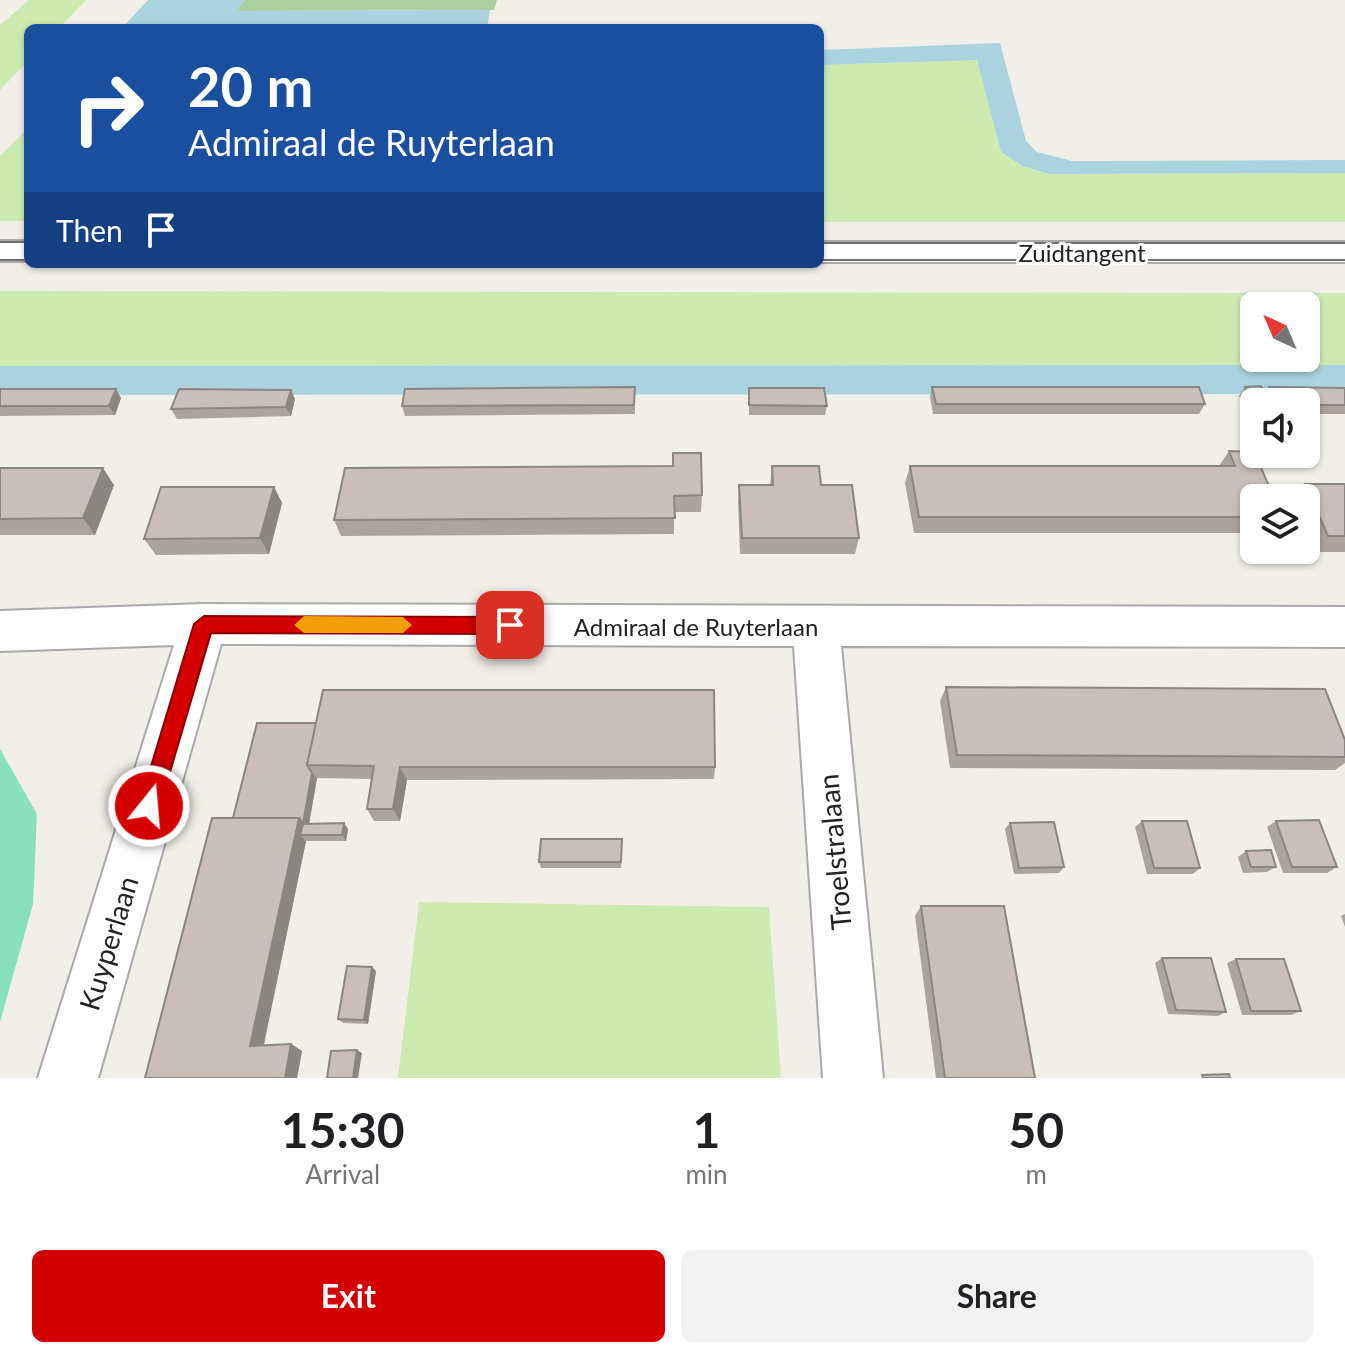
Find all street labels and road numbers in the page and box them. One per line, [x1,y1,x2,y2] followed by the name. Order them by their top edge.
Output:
[1018,238,1146,267] street label: Zuidtangent
[574,612,818,641] street label: Admiraal de Ruyterlaan
[810,773,858,931] street label: Troelstralaan
[71,872,145,1014] street label: Kuyperlaan

